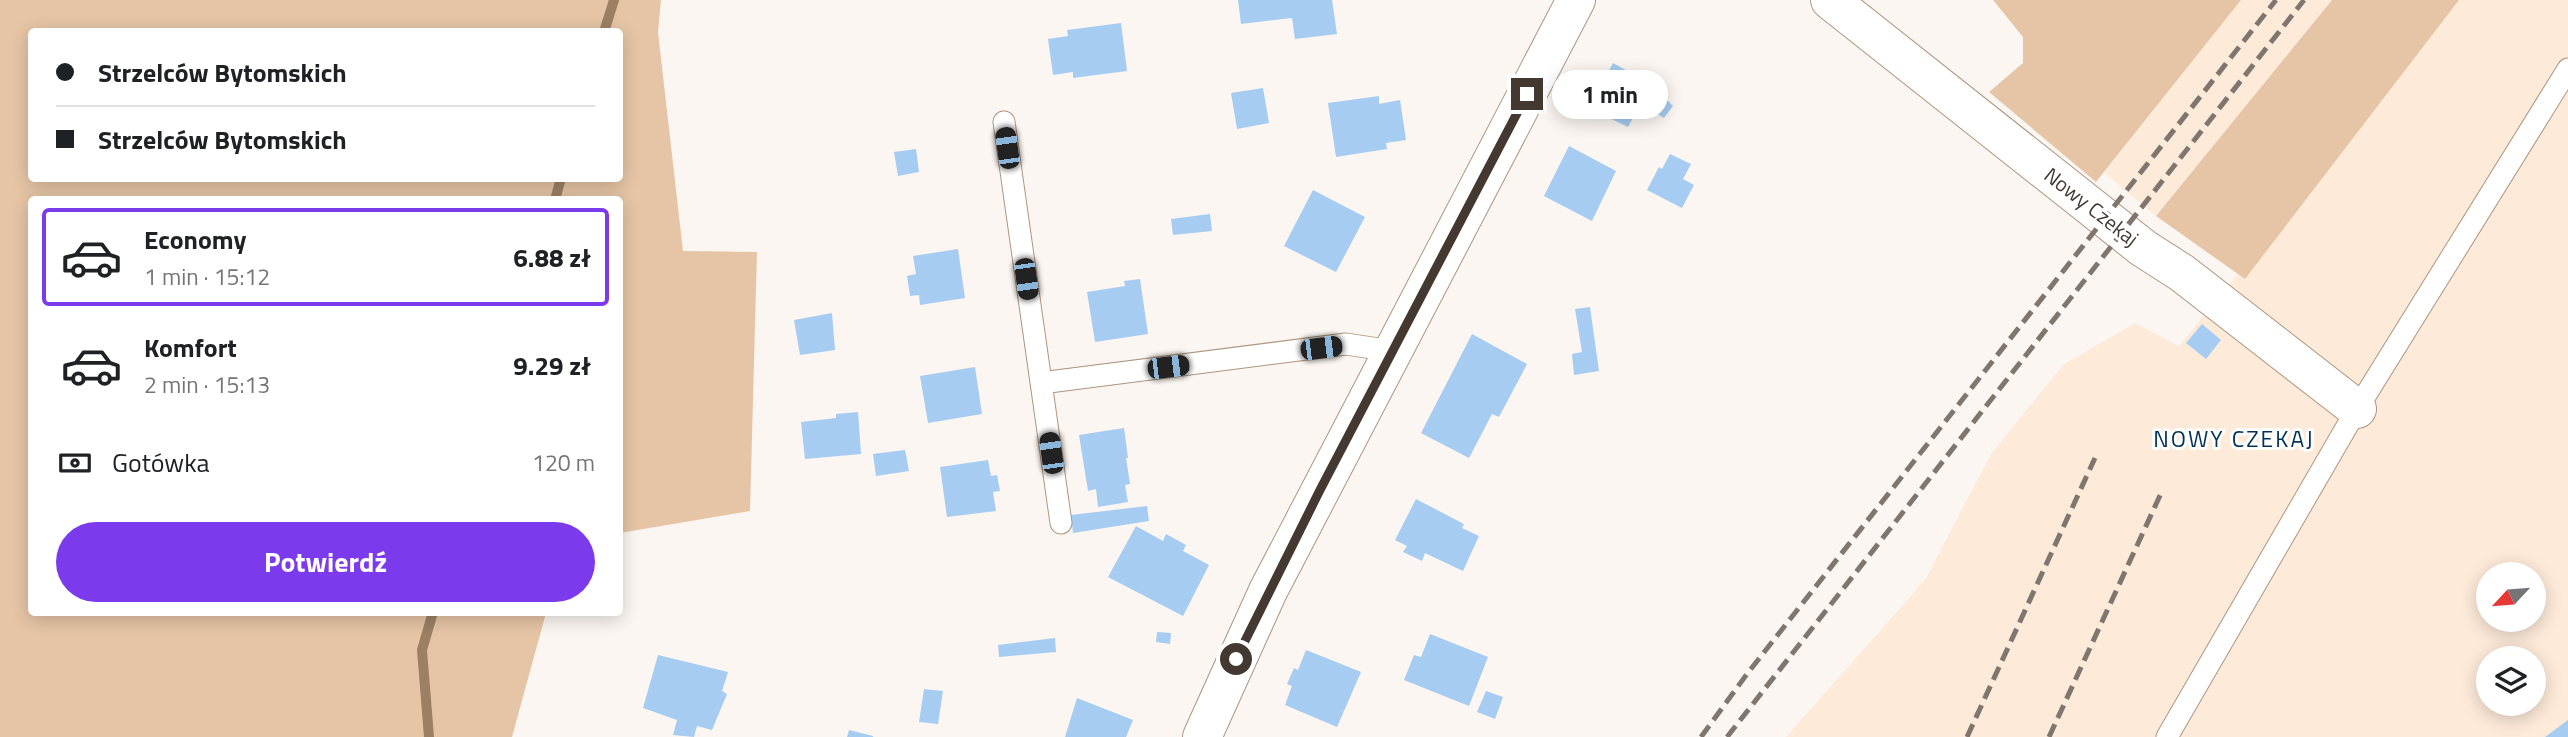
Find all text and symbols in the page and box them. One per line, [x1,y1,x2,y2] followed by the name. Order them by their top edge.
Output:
[98,53,347,92] text: Strzelców Bytomskich
[1552,70,1667,119] callout: 1 min
[1582,77,1638,112] text: 1 min
[1511,78,1543,110] route end
[98,120,347,159] text: Strzelców Bytomskich
[994,126,1021,170] car
[2037,159,2146,253] street label: Nowy Czekaj
[144,220,246,259] text: Economy
[60,226,123,289] icon: car
[513,238,591,277] text: 6.88 zł
[1013,257,1040,301] car
[144,259,270,294] text: 1 min · 15:12
[144,328,237,367] text: Komfort
[60,334,123,397] icon: car
[1299,335,1344,361] car
[513,346,591,385] text: 9.29 zł
[1146,354,1191,380] car
[144,367,270,402] text: 2 min · 15:13
[2153,421,2315,456] district label: NOWY CZEKAJ
[1038,431,1065,475] car
[112,443,210,482] text: Gotówka
[56,444,94,482] icon: cash
[532,445,595,480] text: 120 m
[56,522,595,602] button: Potwierdź
[2476,562,2546,632] north arrow
[2476,562,2546,716] map controls
[1220,643,1252,675] route start
[2476,646,2546,716] button: layers

